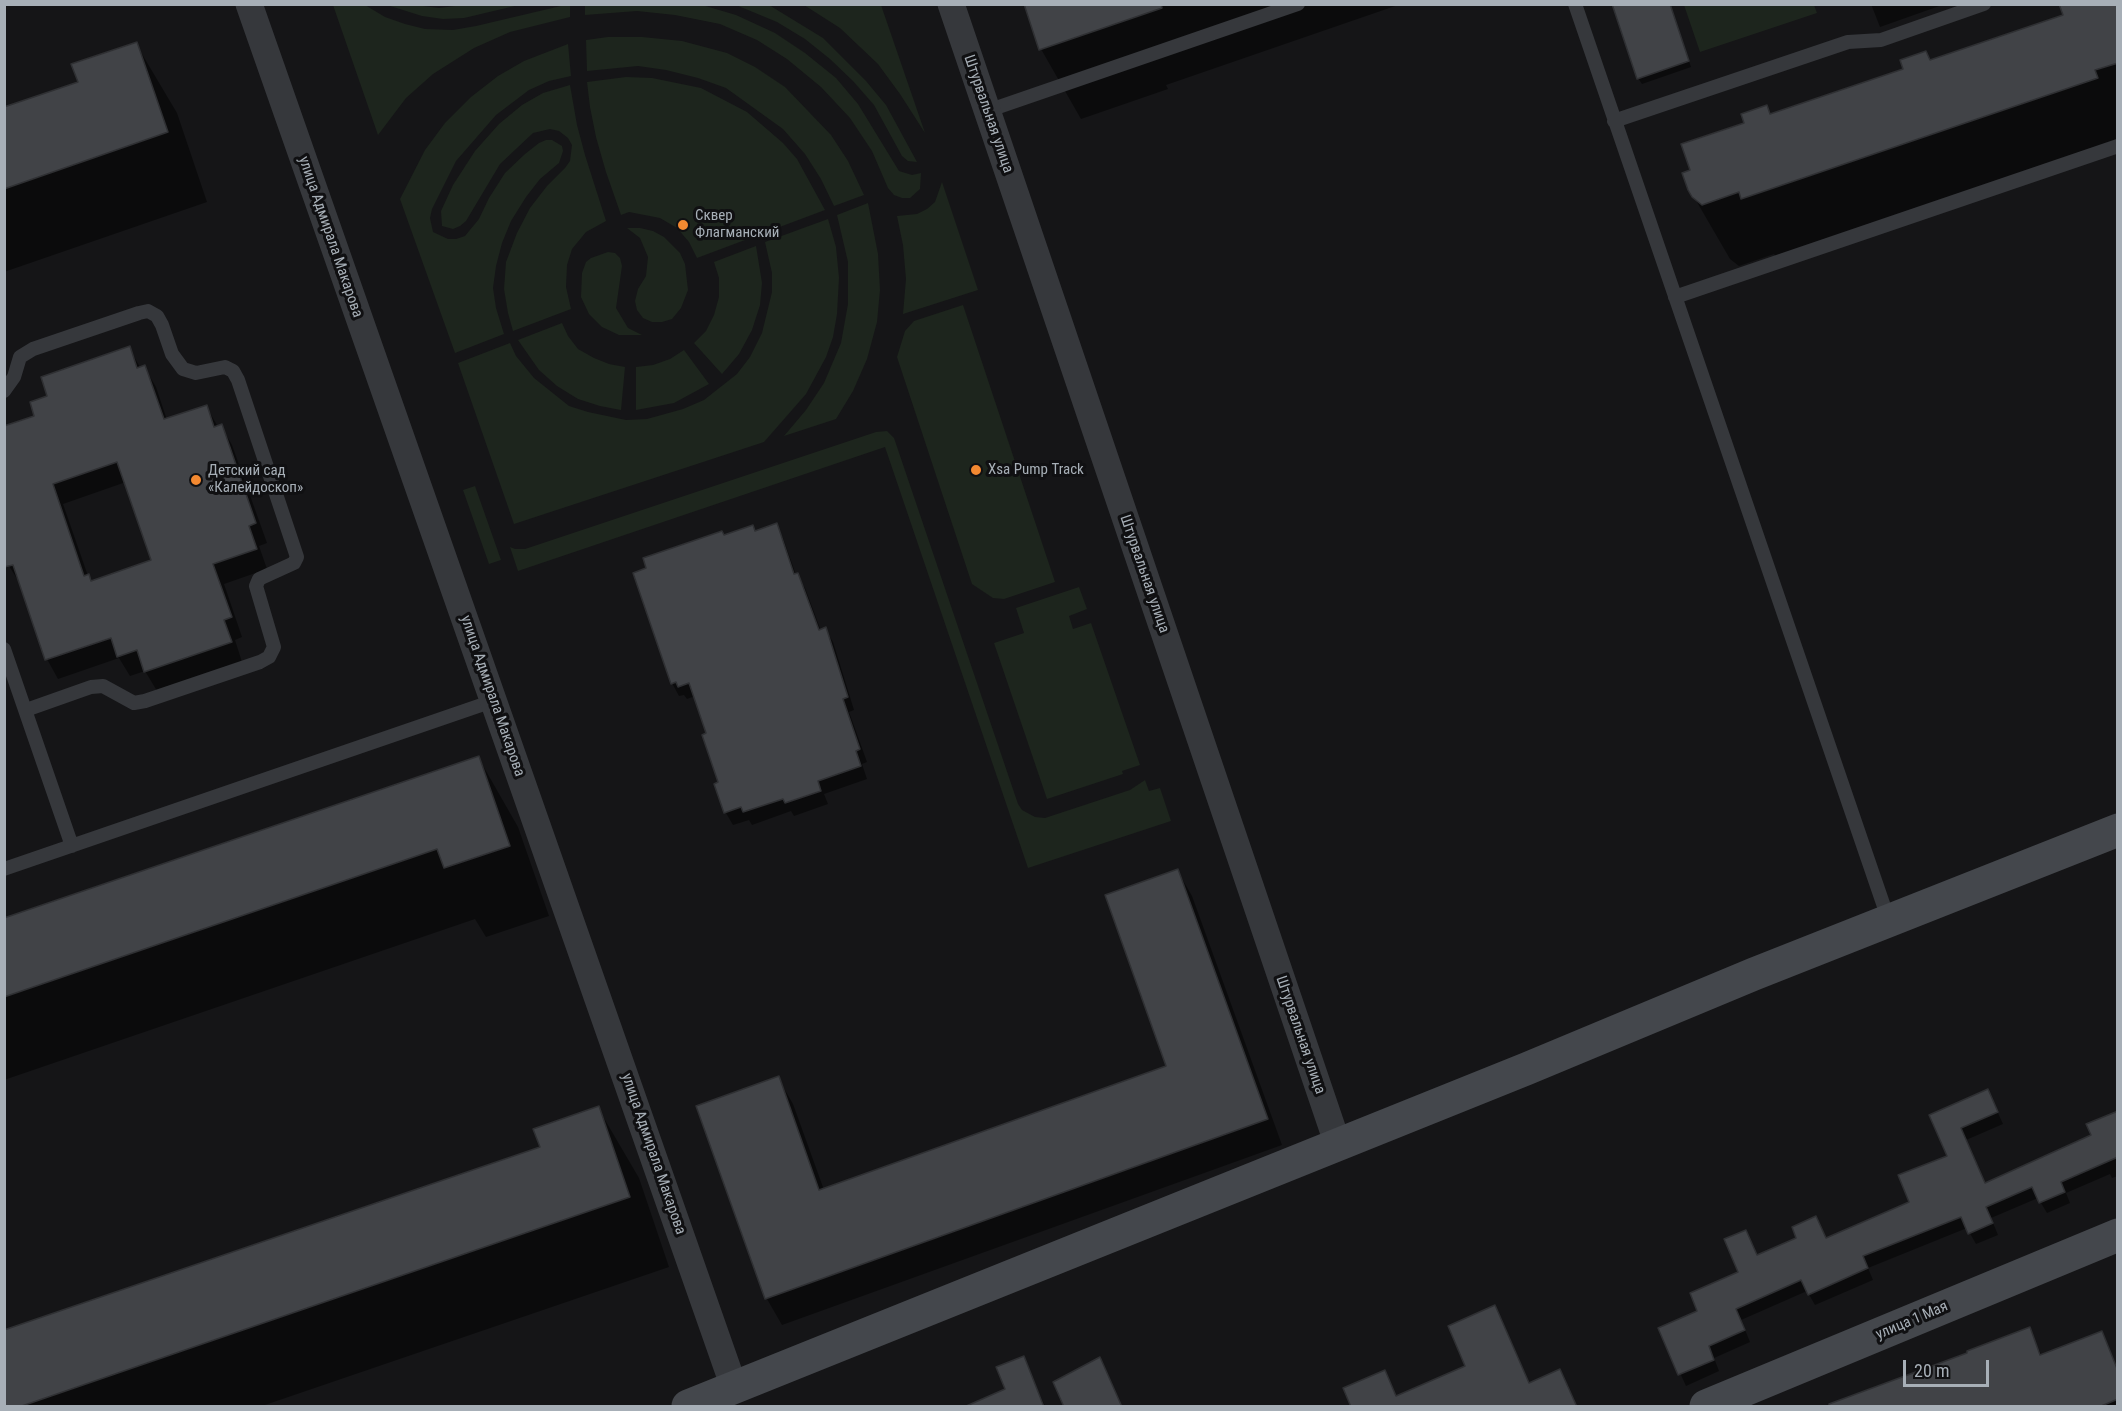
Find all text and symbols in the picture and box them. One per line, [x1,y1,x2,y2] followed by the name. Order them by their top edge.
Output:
[959,53,1017,175] street label: Штурвальная улица
[294,154,366,320] street label: улица Адмирала Макарова
[695,207,779,242] place label: Сквер Флагманский
[676,218,690,232] marker: Сквер Флагманский
[988,461,1084,479] place label: Xsa Pump Track
[208,462,303,497] place label: Детский сад «Калейдоскоп»
[969,463,983,477] marker: Xsa Pump Track
[189,473,203,487] marker: Детский сад «Калейдоскоп»
[1115,513,1173,635] street label: Штурвальная улица
[456,613,528,779] street label: улица Адмирала Макарова
[1271,974,1329,1096] street label: Штурвальная улица
[617,1071,689,1237] street label: улица Адмирала Макарова
[1873,1298,1951,1344] street label: улица 1 Мая
[1906,1348,1992,1386] scale bar
[1914,1360,1949,1381] text: 20 m

